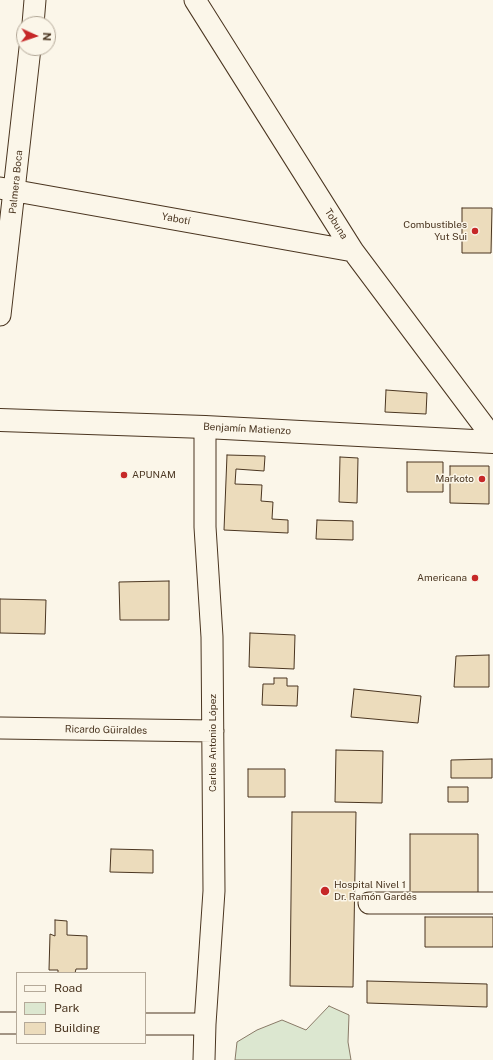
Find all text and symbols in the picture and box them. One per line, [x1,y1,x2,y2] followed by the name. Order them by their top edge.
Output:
[16,16,56,56] north arrow
[41,32,53,41] text: N
[7,150,25,214] street label: Palmera Boca
[322,206,350,242] street label: Tobuna
[161,211,191,227] street label: Yabotí
[403,219,467,242] place label: Combustibles Yut Sui
[470,226,480,236] marker: Combustibles Yut Sui
[203,421,291,437] street label: Benjamín Matienzo
[132,469,176,481] place label: APUNAM
[119,470,129,480] marker: APUNAM
[436,473,474,485] place label: Markoto
[477,474,487,484] marker: Markoto
[417,572,467,584] place label: Americana
[470,573,480,583] marker: Americana
[207,694,219,792] street label: Carlos Antonio López
[65,723,147,737] street label: Ricardo Güiraldes
[334,879,417,902] place label: Hospital Nivel 1 Dr. Ramón Gardés
[319,885,331,897] marker: Hospital Nivel 1 Dr. Ramón Gardés
[16,972,146,1044] legend
[54,981,82,995] text: Road
[54,1001,80,1015] text: Park
[54,1021,100,1035] text: Building

